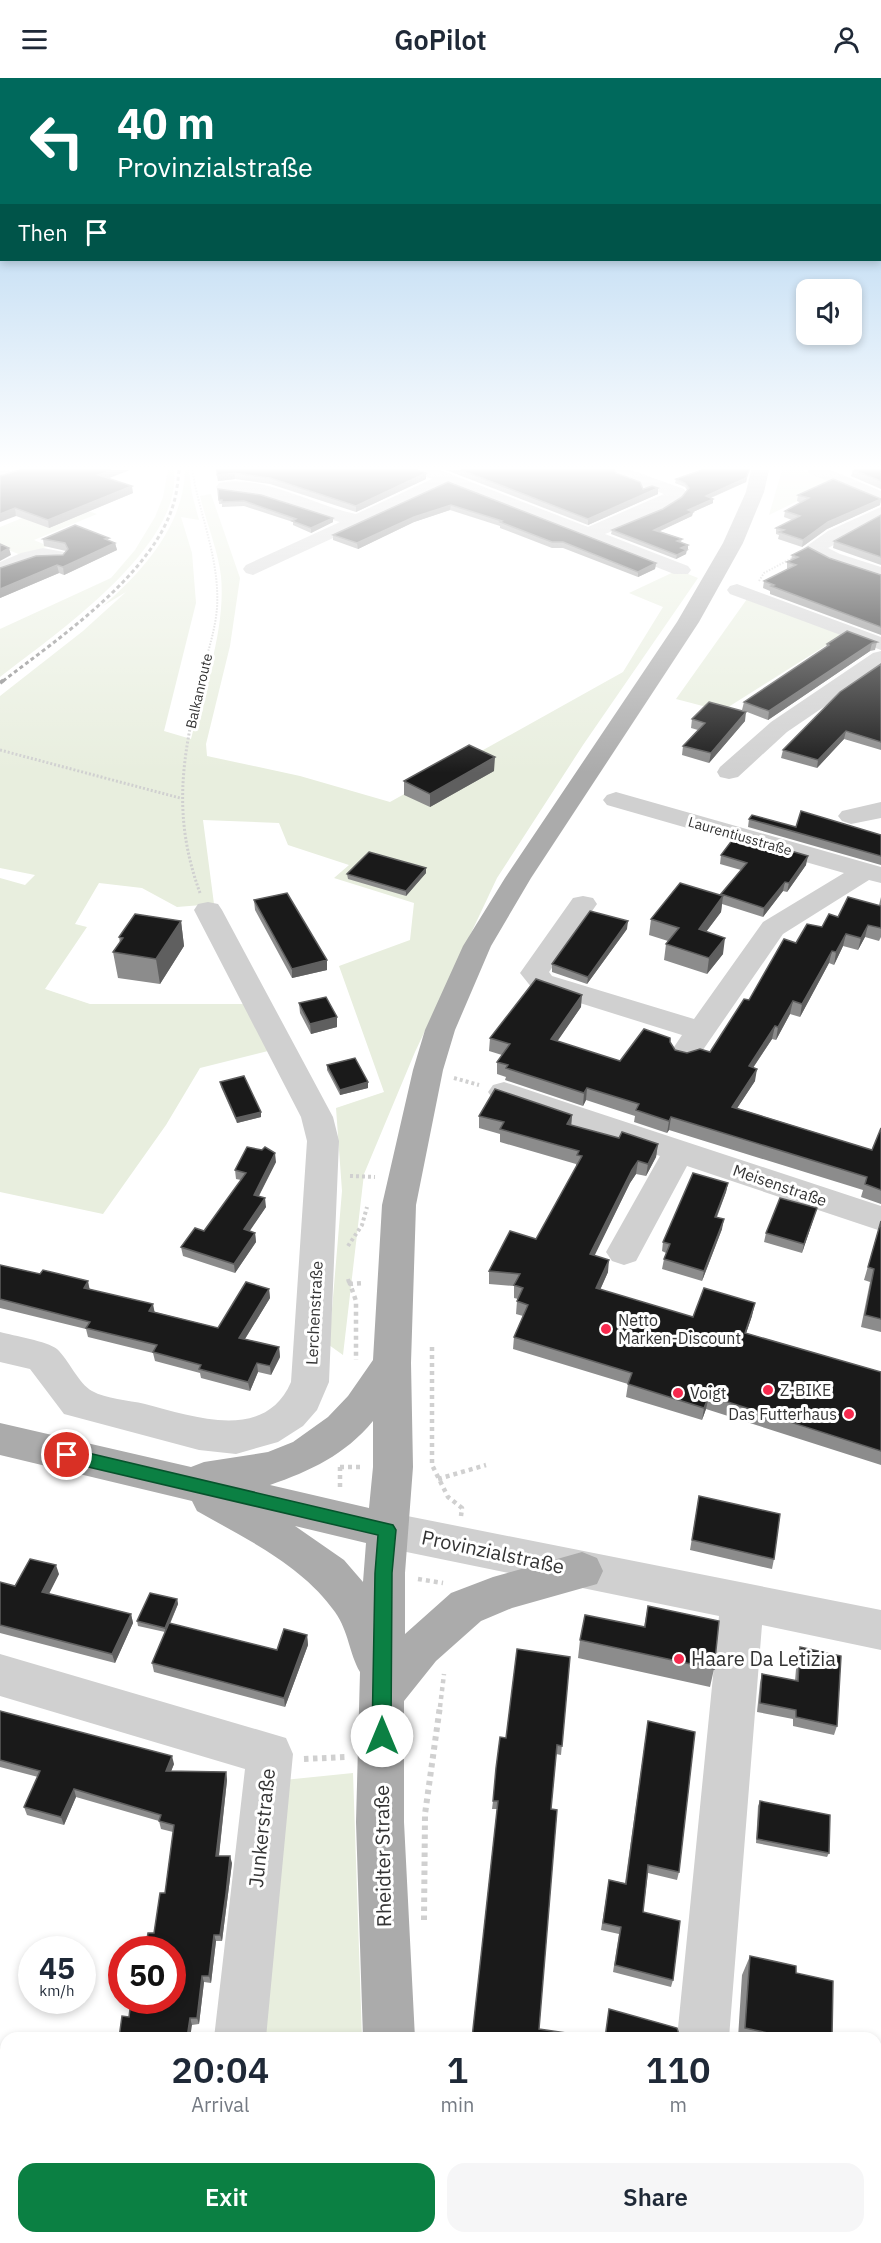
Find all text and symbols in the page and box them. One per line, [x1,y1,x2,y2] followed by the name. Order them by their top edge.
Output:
[394,22,487,57] text: GoPilot
[18,23,51,56] icon: menu
[830,23,863,56] icon: person
[117,96,215,151] text: 40 m
[18,102,96,180] icon: left
[117,149,313,184] text: Provinzialstraße
[80,216,113,249] icon: arrive
[18,218,68,247] text: Then
[796,279,862,345] map controls
[796,279,862,345] button: sound
[182,651,216,730] street label: Balkanroute
[686,813,794,859] street label: Laurentiusstraße
[730,1160,830,1210] street label: Meisenstraße
[301,1260,327,1366] street label: Lerchenstraße
[618,1310,741,1348] place label: Netto Marken-Discount
[599,1322,613,1336] marker: Netto Marken-Discount
[780,1380,831,1400] place label: Z-BIKE
[690,1383,726,1403] place label: Voigt
[761,1383,775,1397] marker: Z-BIKE
[671,1386,685,1400] marker: Voigt
[728,1404,837,1424] place label: Das Futterhaus
[842,1407,856,1421] marker: Das Futterhaus
[41,1429,92,1480] pin
[50,1438,83,1471] icon: arrive
[419,1523,567,1580] street label: Provinzialstraße
[691,1645,836,1672] place label: Haare Da Letizia
[672,1652,686,1666] marker: Haare Da Letizia
[350,1704,414,1768] position arrow
[242,1767,281,1889] street label: Junkerstraße
[368,1785,397,1927] street label: Rheidter Straße
[108,1936,186,2014] speed limit sign: 50
[39,1948,75,1987] text: 45
[39,1981,75,2000] text: km/h
[171,2046,269,2093] text: 20:04
[447,2046,468,2093] text: 1
[646,2046,711,2093] text: 110
[191,2091,249,2118] text: Arrival
[441,2091,474,2118] text: min
[669,2091,687,2118] text: m
[18,2163,435,2232] button: Exit
[447,2163,864,2232] button: Share

